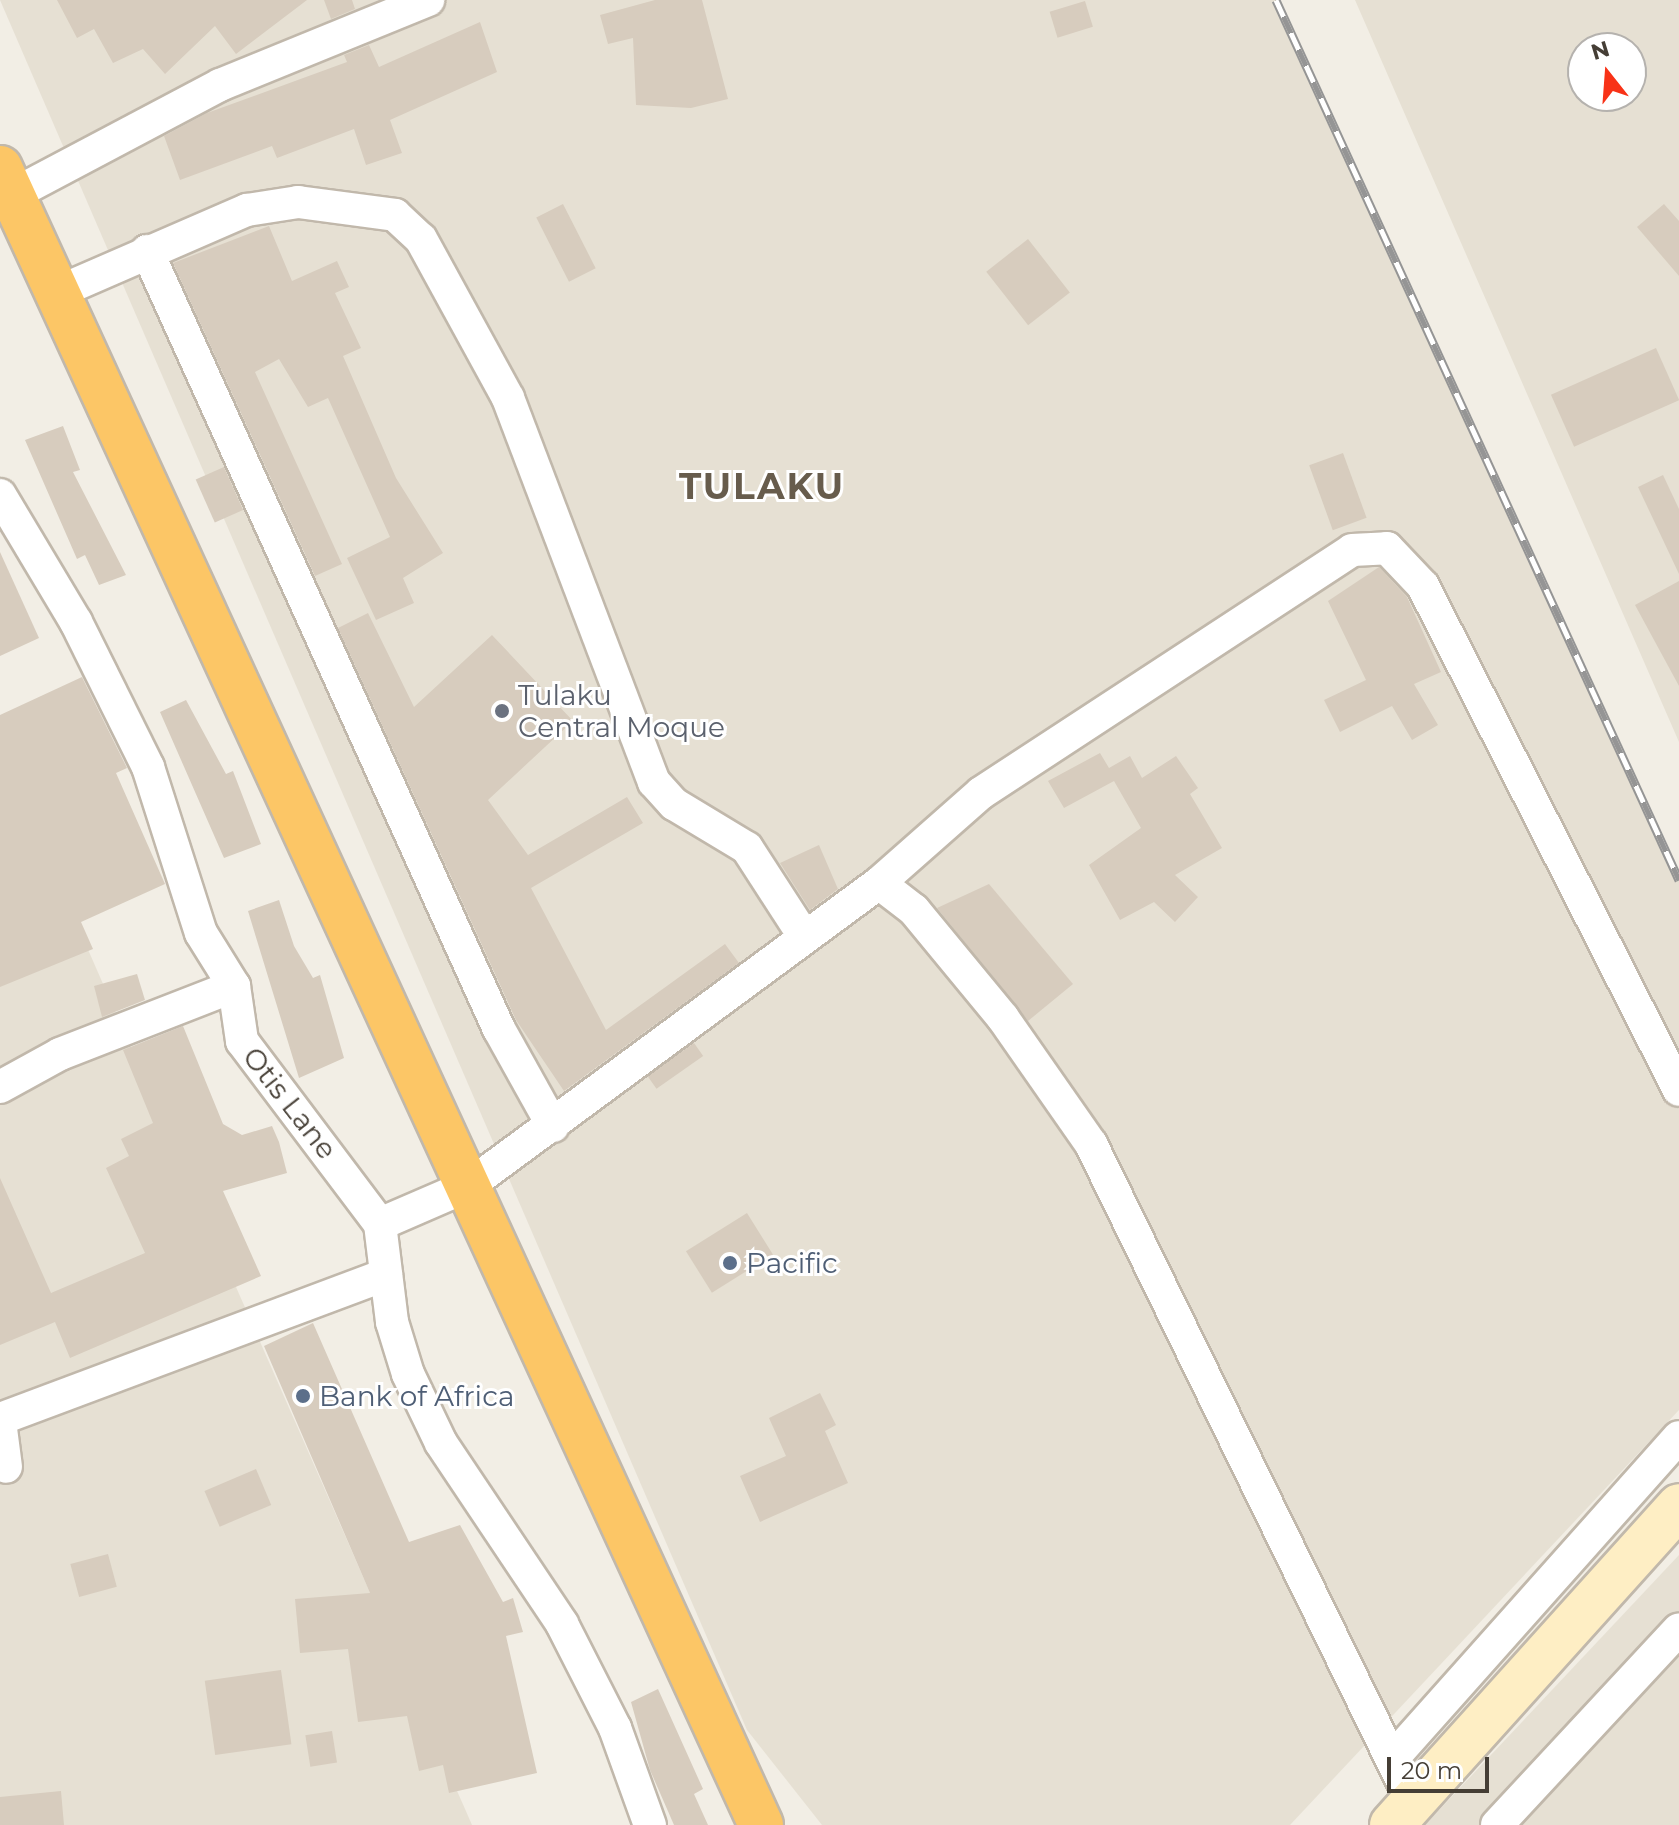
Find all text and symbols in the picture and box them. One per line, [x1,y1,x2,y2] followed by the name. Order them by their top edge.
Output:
[1567,32,1647,112] north arrow
[1588,35,1613,66] text: N
[679,465,845,509] district label: TULAKU
[518,678,725,744] place label: Tulaku Central Moque
[493,702,511,720] marker: Tulaku Central Moque
[236,1040,344,1166] street label: Otis Lane
[746,1246,838,1280] place label: Pacific
[721,1254,739,1272] marker: Pacific
[319,1379,514,1413] place label: Bank of Africa
[294,1387,312,1405] marker: Bank of Africa
[1391,1741,1493,1791] scale bar
[1401,1756,1462,1785] text: 20 m

